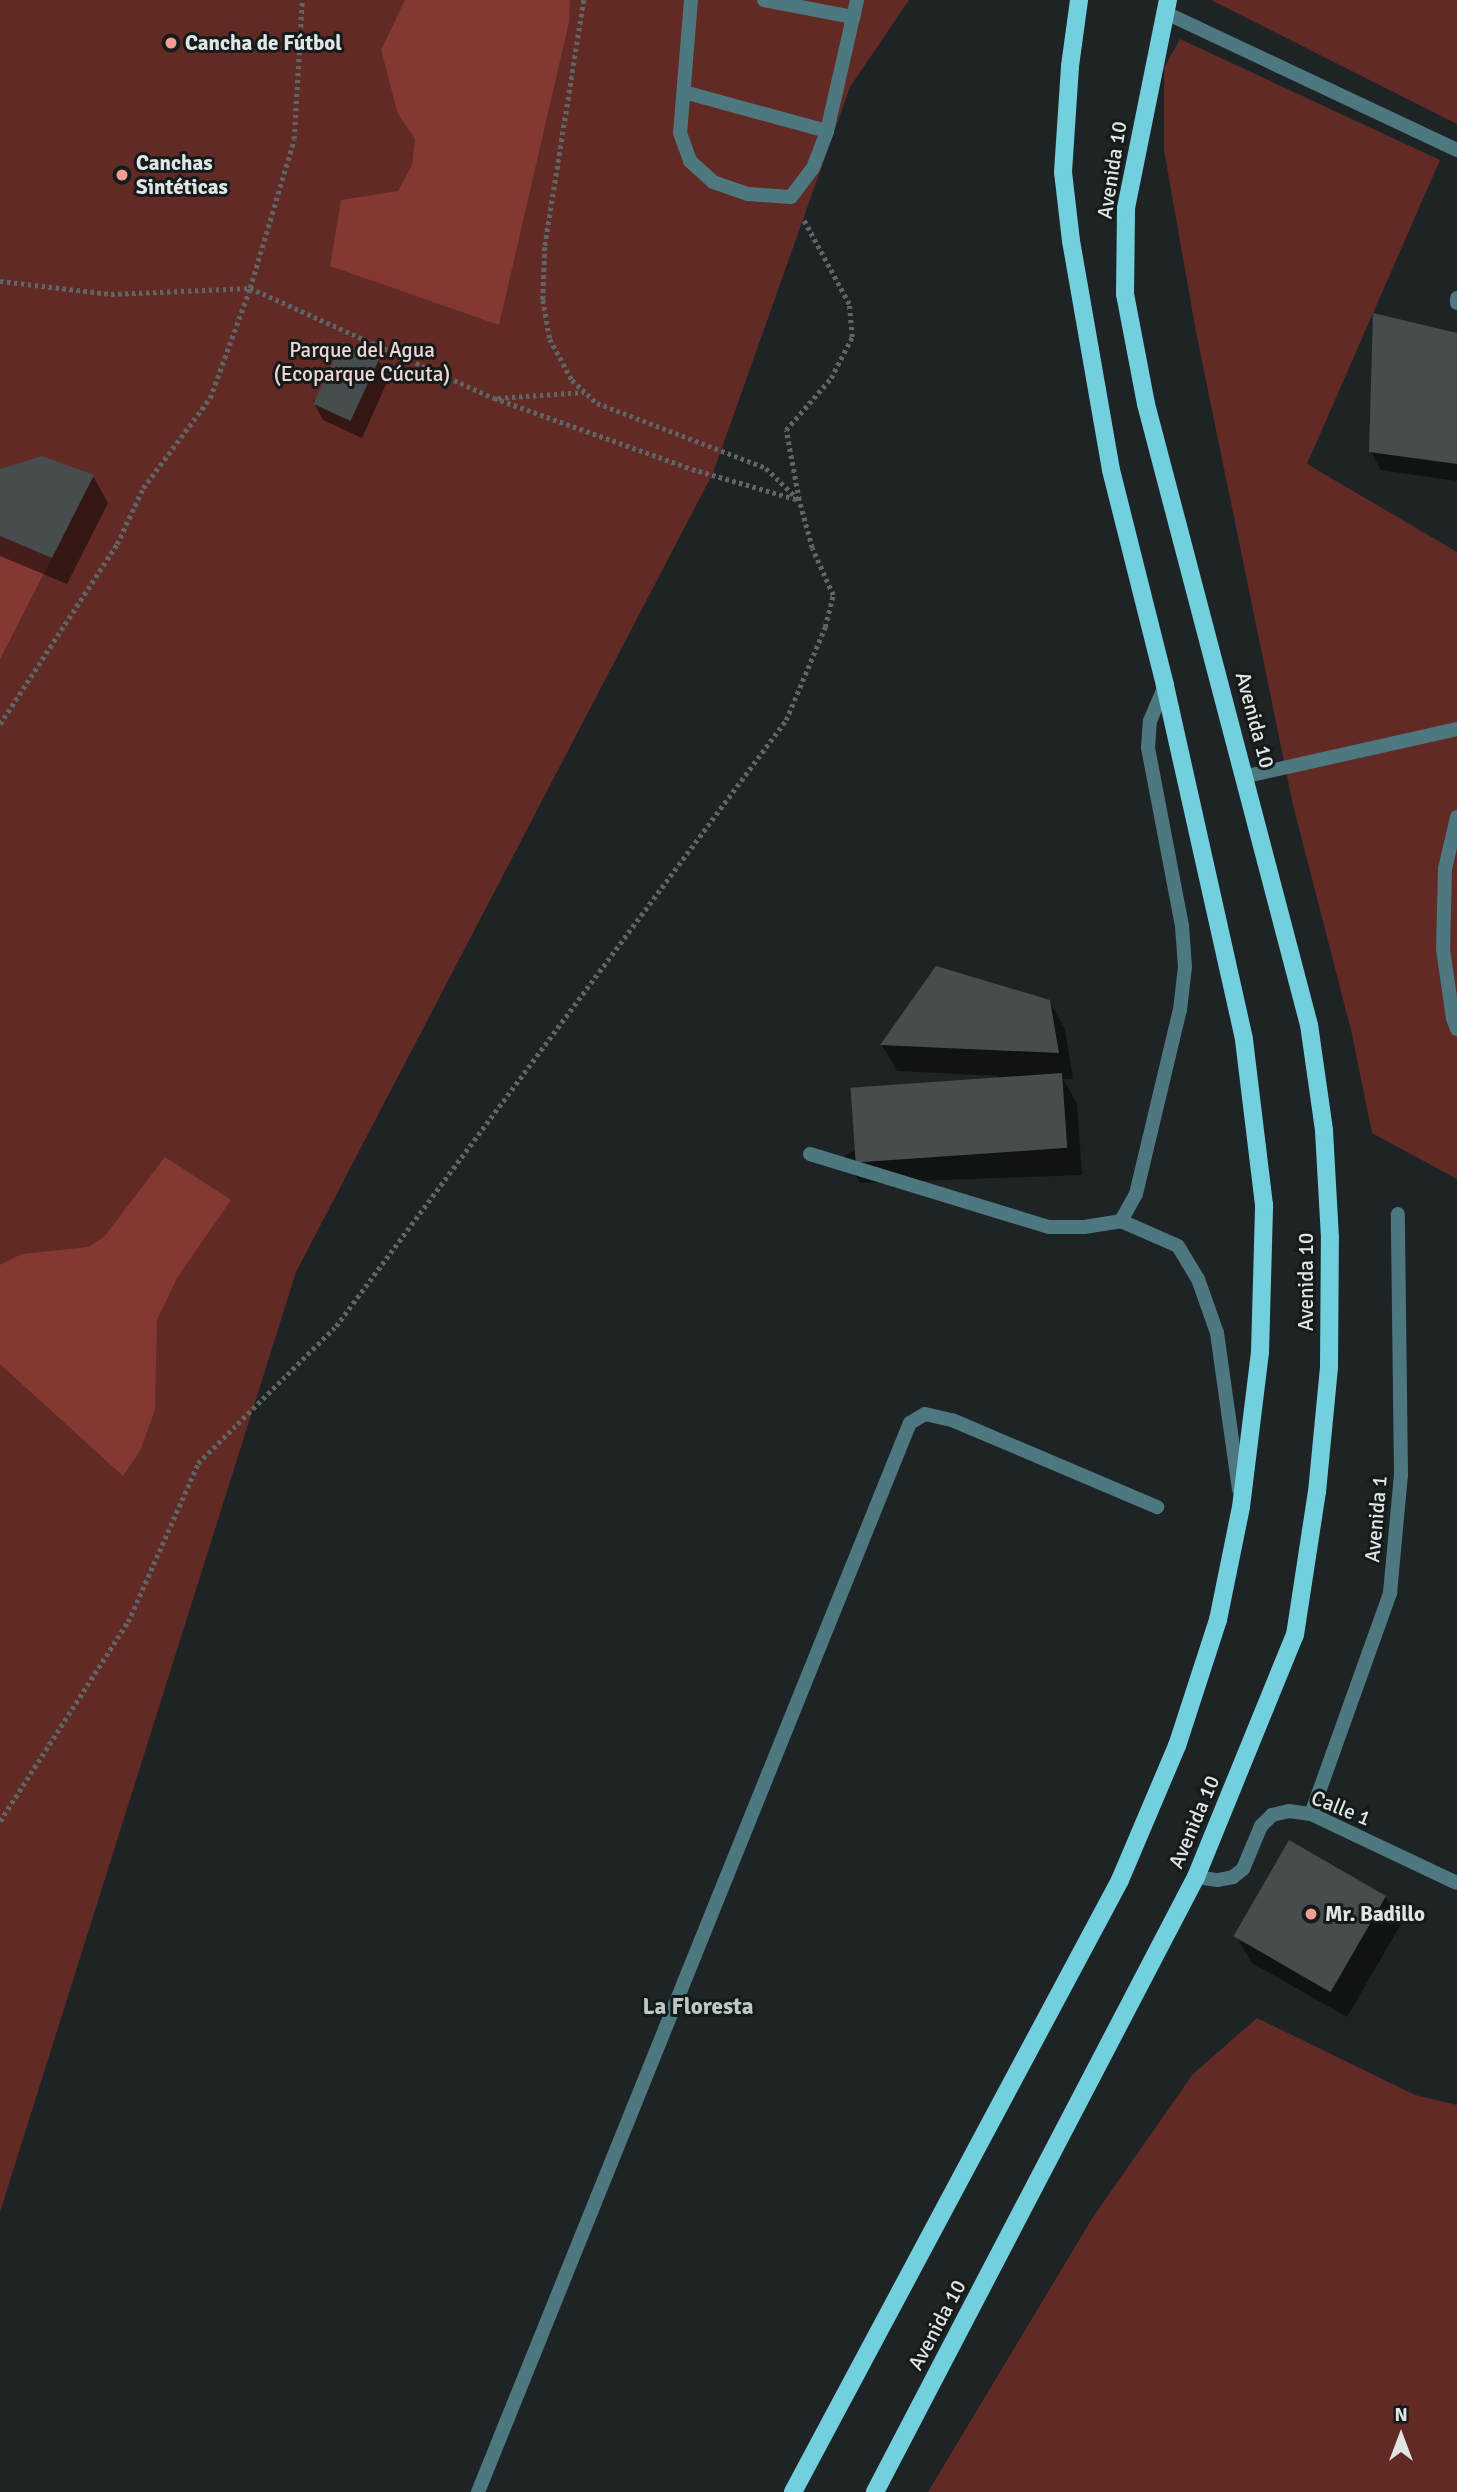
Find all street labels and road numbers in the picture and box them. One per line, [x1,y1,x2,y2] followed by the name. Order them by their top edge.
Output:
[1092,119,1132,221] street label: Avenida 10
[1230,669,1280,771] street label: Avenida 10
[1293,1233,1319,1331] street label: Avenida 10
[1360,1474,1392,1564] street label: Avenida 1
[1163,1772,1225,1872] street label: Avenida 10
[1308,1785,1374,1831] street label: Calle 1
[903,2276,971,2374] street label: Avenida 10

